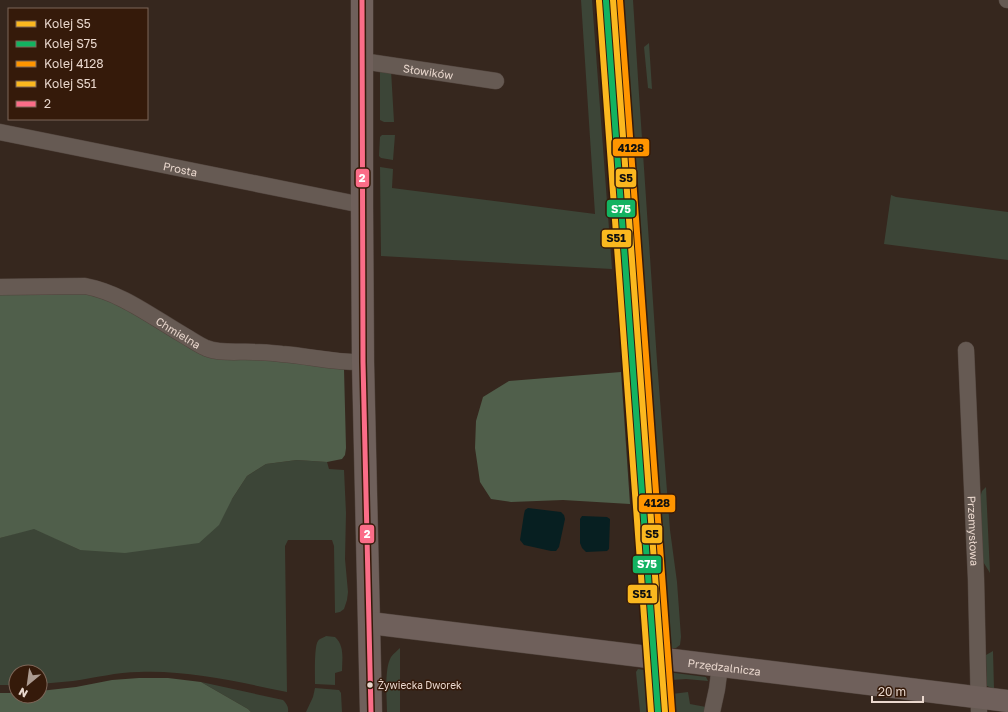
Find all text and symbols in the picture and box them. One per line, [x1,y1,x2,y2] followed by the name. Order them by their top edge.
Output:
[8,8,148,120] legend
[44,16,91,31] text: Kolej S5
[44,36,97,51] text: Kolej S75
[44,56,104,71] text: Kolej 4128
[402,61,454,81] street label: Słowików
[44,76,97,91] text: Kolej S51
[44,96,51,111] text: 2
[612,138,650,157] line badge: 4128
[618,141,644,154] text: 4128
[162,159,199,178] street label: Prosta
[355,168,370,188] line badge: 2
[615,168,637,188] line badge: S5
[359,171,366,184] text: 2
[619,171,633,184] text: S5
[606,199,636,218] line badge: S75
[611,202,631,215] text: S75
[601,229,632,248] line badge: S51
[606,231,626,244] text: S51
[154,314,203,351] street label: Chmielna
[638,494,676,513] line badge: 4128
[966,495,982,566] street label: Przemysłowa
[644,496,670,509] text: 4128
[359,524,375,544] line badge: 2
[641,524,663,544] line badge: S5
[364,527,371,540] text: 2
[645,527,659,540] text: S5
[632,555,662,574] line badge: S75
[637,557,657,570] text: S75
[627,584,658,604] line badge: S51
[632,587,652,600] text: S51
[687,655,762,677] street label: Przędzalnicza
[8,664,48,704] north arrow
[378,678,462,691] place label: Żywiecka Dworek
[872,678,923,704] scale bar
[365,680,375,690] marker: Żywiecka Dworek
[878,684,906,699] text: 20 m
[16,685,30,701] text: N

